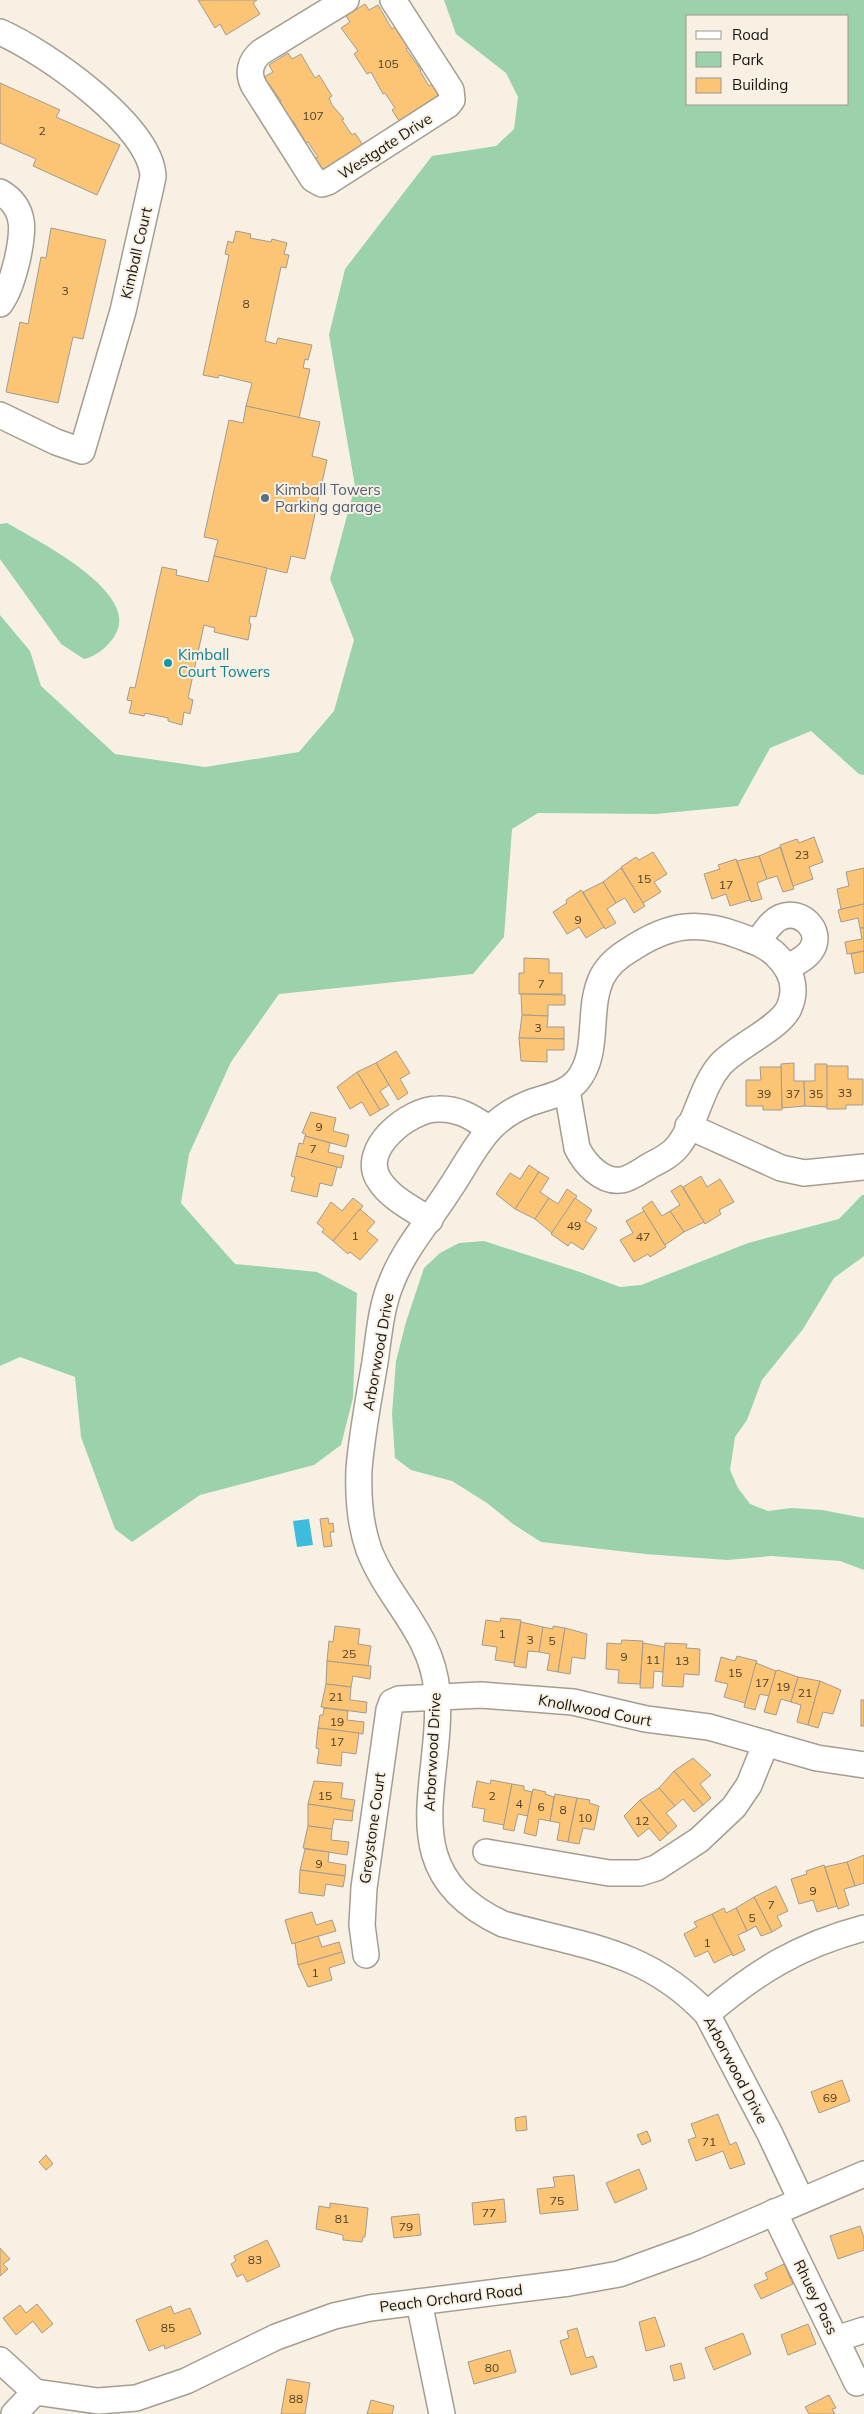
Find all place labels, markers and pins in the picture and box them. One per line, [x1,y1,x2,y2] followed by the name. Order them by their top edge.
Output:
[275,480,382,516] place label: Kimball Towers Parking garage
[259,492,271,504] marker: Kimball Towers Parking garage
[178,645,270,681] place label: Kimball Court Towers
[162,657,174,669] marker: Kimball Court Towers

